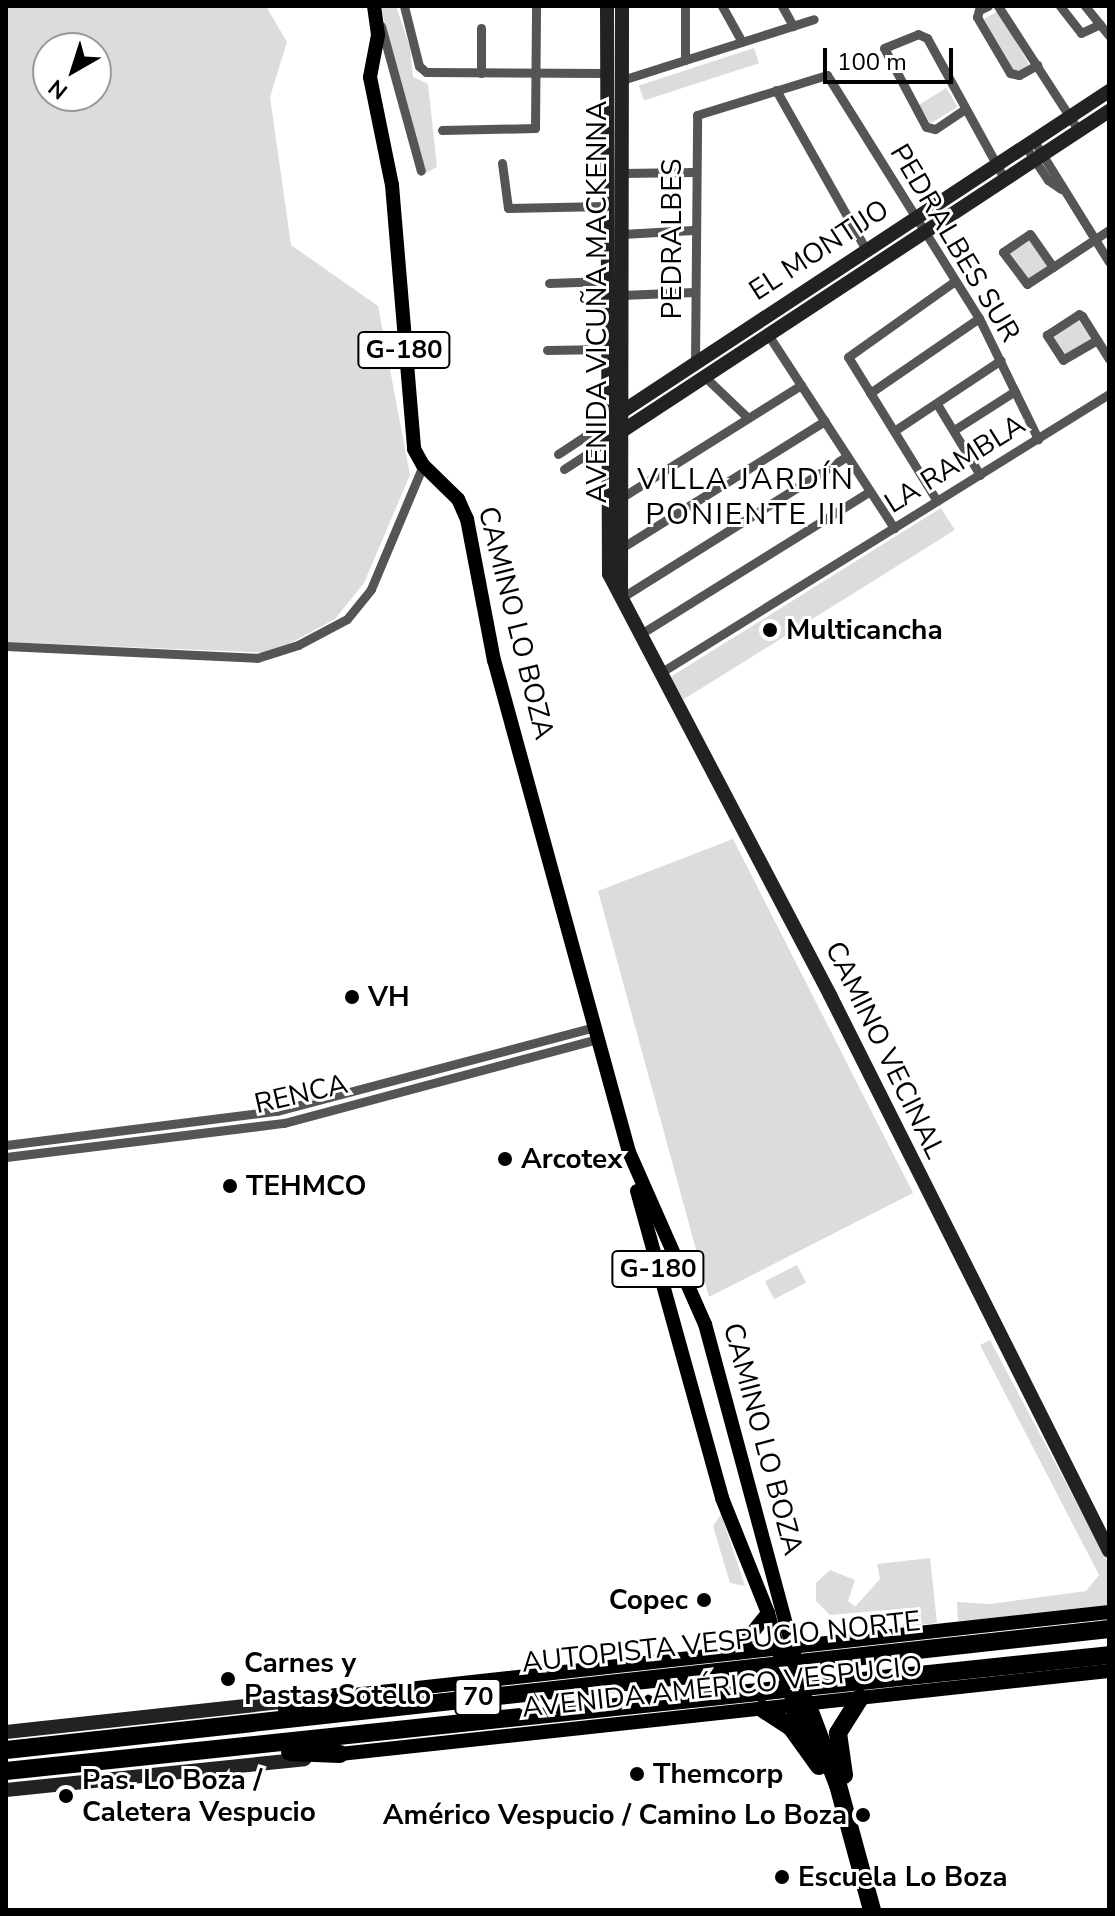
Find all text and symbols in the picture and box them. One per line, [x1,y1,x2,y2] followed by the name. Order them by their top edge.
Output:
[32,32,112,112] north arrow
[827,32,957,82] scale bar
[837,46,907,78] text: 100 m
[42,72,74,106] text: N
[580,101,614,503] street label: AVENIDA VICUÑA MACKENNA
[883,138,1027,348] street label: PEDRALBES SUR
[655,158,689,320] street label: PEDRALBES
[743,192,895,308] street label: EL MONTIJO
[356,328,452,372] road number: G-180
[879,408,1031,520] street label: LA RAMBLA
[637,462,855,532] district label: VILLA JARDÍN PONIENTE III
[471,503,561,743] street label: CAMINO LO BOZA
[786,613,943,647] place label: Multicancha
[761,621,779,639] marker: Multicancha
[818,936,952,1164] street label: CAMINO VECINAL
[368,980,410,1014] place label: VH
[343,988,361,1006] marker: VH
[251,1067,351,1121] street label: RENCA
[521,1142,622,1176] place label: Arcotex
[496,1150,514,1168] marker: Arcotex
[246,1169,366,1203] place label: TEHMCO
[221,1177,239,1195] marker: TEHMCO
[610,1247,706,1291] road number: G-180
[716,1319,810,1559] street label: CAMINO LO BOZA
[609,1583,688,1617] place label: Copec
[695,1591,713,1609] marker: Copec
[520,1604,922,1680] street label: AUTOPISTA VESPUCIO NORTE
[244,1646,431,1712] place label: Carnes y Pastas Sotello
[520,1649,924,1725] street label: AVENIDA AMÉRICO VESPUCIO
[219,1670,237,1688] marker: Carnes y Pastas Sotello
[454,1675,502,1719] road number: 70
[653,1757,783,1791] place label: Themcorp
[82,1763,316,1829] place label: Pas. Lo Boza / Caletera Vespucio
[628,1765,646,1783] marker: Themcorp
[57,1787,75,1805] marker: Pas. Lo Boza / Caletera Vespucio
[383,1798,847,1832] place label: Américo Vespucio / Camino Lo Boza
[854,1806,872,1824] marker: Américo Vespucio / Camino Lo Boza
[798,1860,1008,1894] place label: Escuela Lo Boza
[773,1868,791,1886] marker: Escuela Lo Boza

